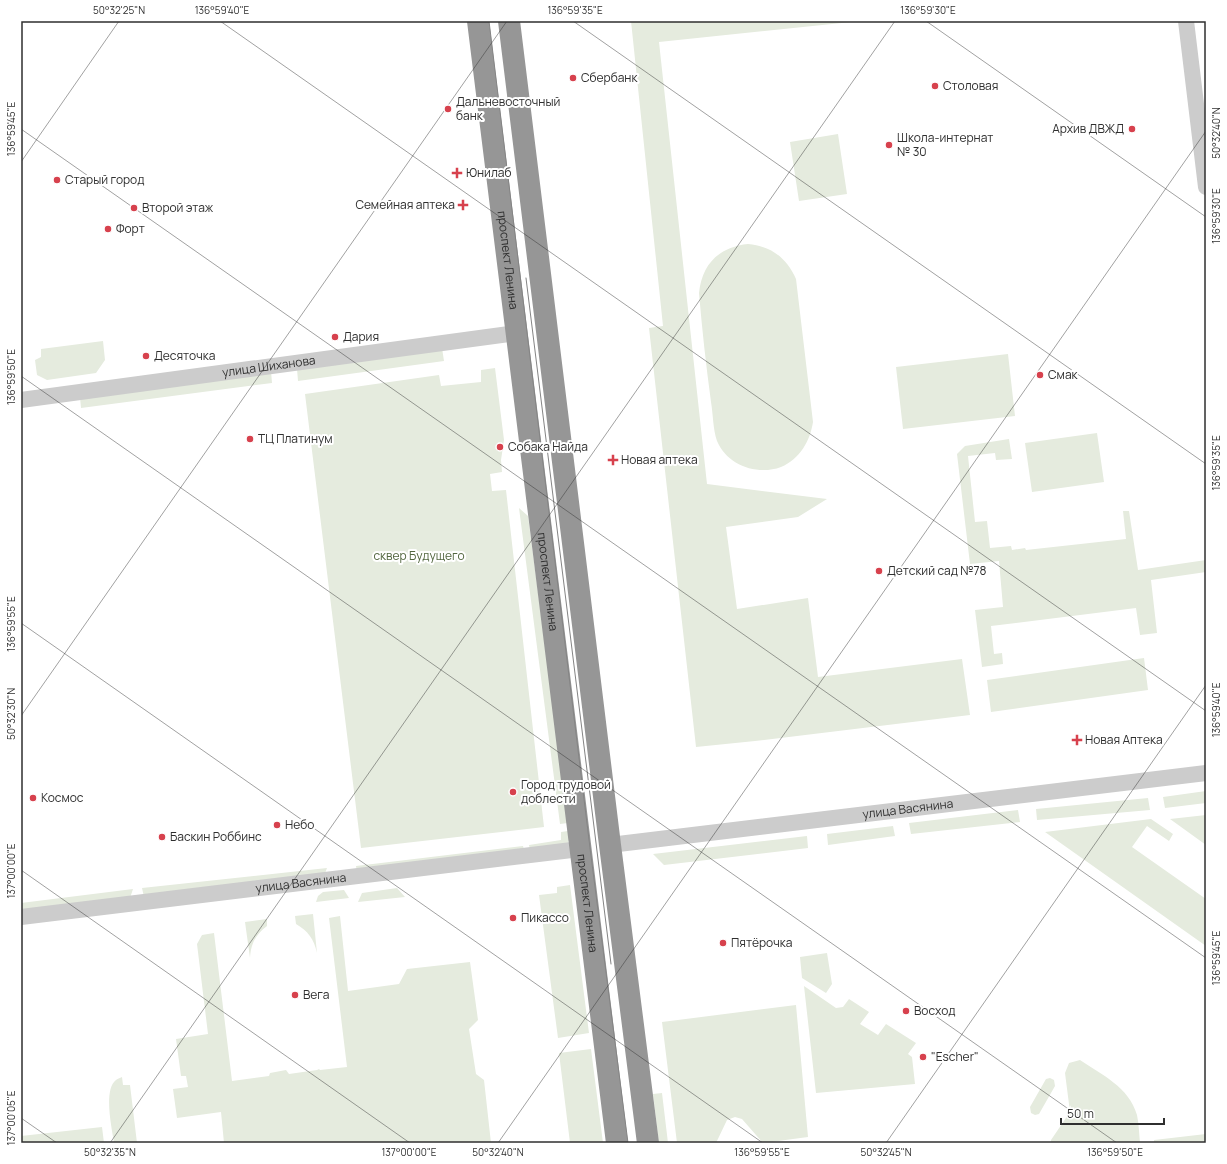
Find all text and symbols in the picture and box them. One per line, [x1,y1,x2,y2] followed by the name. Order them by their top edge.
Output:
[93,3,145,17] text: 50°32'25"N
[195,3,250,17] text: 136°59'40"E
[547,3,603,17] text: 136°59'35"E
[900,3,956,17] text: 136°59'30"E
[581,69,638,86] place label: Сбербанк
[568,73,578,83] marker: Сбербанк
[943,77,998,94] place label: Столовая
[930,81,940,91] marker: Столовая
[456,93,560,124] place label: Дальневосточный банк
[4,102,18,156] text: 136°59'45"E
[443,104,453,114] marker: Дальневосточный банк
[1209,107,1223,159] text: 50°32'40"N
[1052,120,1124,137] place label: Архив ДВЖД
[1127,124,1137,134] marker: Архив ДВЖД
[897,129,993,160] place label: Школа-интернат № 30
[884,140,894,150] marker: Школа-интернат № 30
[466,164,512,181] place label: Юнилаб
[451,167,463,179] marker: Юнилаб
[65,171,144,188] place label: Старый город
[52,175,62,185] marker: Старый город
[1209,188,1223,244] text: 136°59'30"E
[355,196,455,213] place label: Семейная аптека
[142,199,214,216] place label: Второй этаж
[458,200,468,210] marker: Семейная аптека
[129,203,139,213] marker: Второй этаж
[494,210,523,310] street label: проспект Ленина
[116,220,145,237] place label: Форт
[103,224,113,234] marker: Форт
[343,328,379,345] place label: Дария
[330,332,340,342] marker: Дария
[154,347,215,364] place label: Десяточка
[4,349,18,405] text: 136°59'50"E
[141,351,151,361] marker: Десяточка
[221,351,316,381] street label: улица Шиханова
[1048,366,1079,383] place label: Смак
[1035,370,1045,380] marker: Смак
[258,430,333,447] place label: ТЦ Платинум
[245,434,255,444] marker: ТЦ Платинум
[1209,435,1223,491] text: 136°59'35"E
[508,438,588,455] place label: Собака Найда
[495,442,505,452] marker: Собака Найда
[621,451,698,468] place label: Новая аптека
[608,455,618,465] marker: Новая аптека
[533,531,562,632] street label: проспект Ленина
[373,547,465,564] park label: сквер Будущего
[887,562,987,579] place label: Детский сад №78
[874,566,884,576] marker: Детский сад №78
[4,596,18,652] text: 136°59'55"E
[1209,682,1223,737] text: 136°59'40"E
[4,688,18,740] text: 50°32'30"N
[1085,731,1163,748] place label: Новая Аптека
[1072,735,1082,745] marker: Новая Аптека
[521,776,611,807] place label: Город трудовой доблести
[508,787,518,797] marker: Город трудовой доблести
[41,789,84,806] place label: Космос
[28,793,38,803] marker: Космос
[861,795,954,822] street label: улица Васянина
[285,816,314,833] place label: Небо
[272,820,282,830] marker: Небо
[170,828,262,845] place label: Баскин Роббинс
[157,832,167,842] marker: Баскин Роббинс
[4,843,18,899] text: 137°00'00"E
[573,853,602,953] street label: проспект Ленина
[255,869,347,896] street label: улица Васянина
[521,909,569,926] place label: Пикассо
[508,913,518,923] marker: Пикассо
[1209,931,1223,985] text: 136°59'45"E
[731,934,792,951] place label: Пятёрочка
[718,938,728,948] marker: Пятёрочка
[303,986,329,1003] place label: Вега
[290,990,300,1000] marker: Вега
[914,1002,955,1019] place label: Восход
[901,1006,911,1016] marker: Восход
[931,1048,979,1065] place label: "Escher"
[918,1052,928,1062] marker: "Escher"
[4,1090,18,1145] text: 137°00'05"E
[1061,1100,1164,1126] scale bar
[1067,1105,1094,1122] text: 50 m
[84,1145,136,1159] text: 50°32'35"N
[381,1145,437,1159] text: 137°00'00"E
[472,1145,524,1159] text: 50°32'40"N
[734,1145,790,1159] text: 136°59'55"E
[861,1145,912,1159] text: 50°32'45"N
[1087,1145,1143,1159] text: 136°59'50"E

